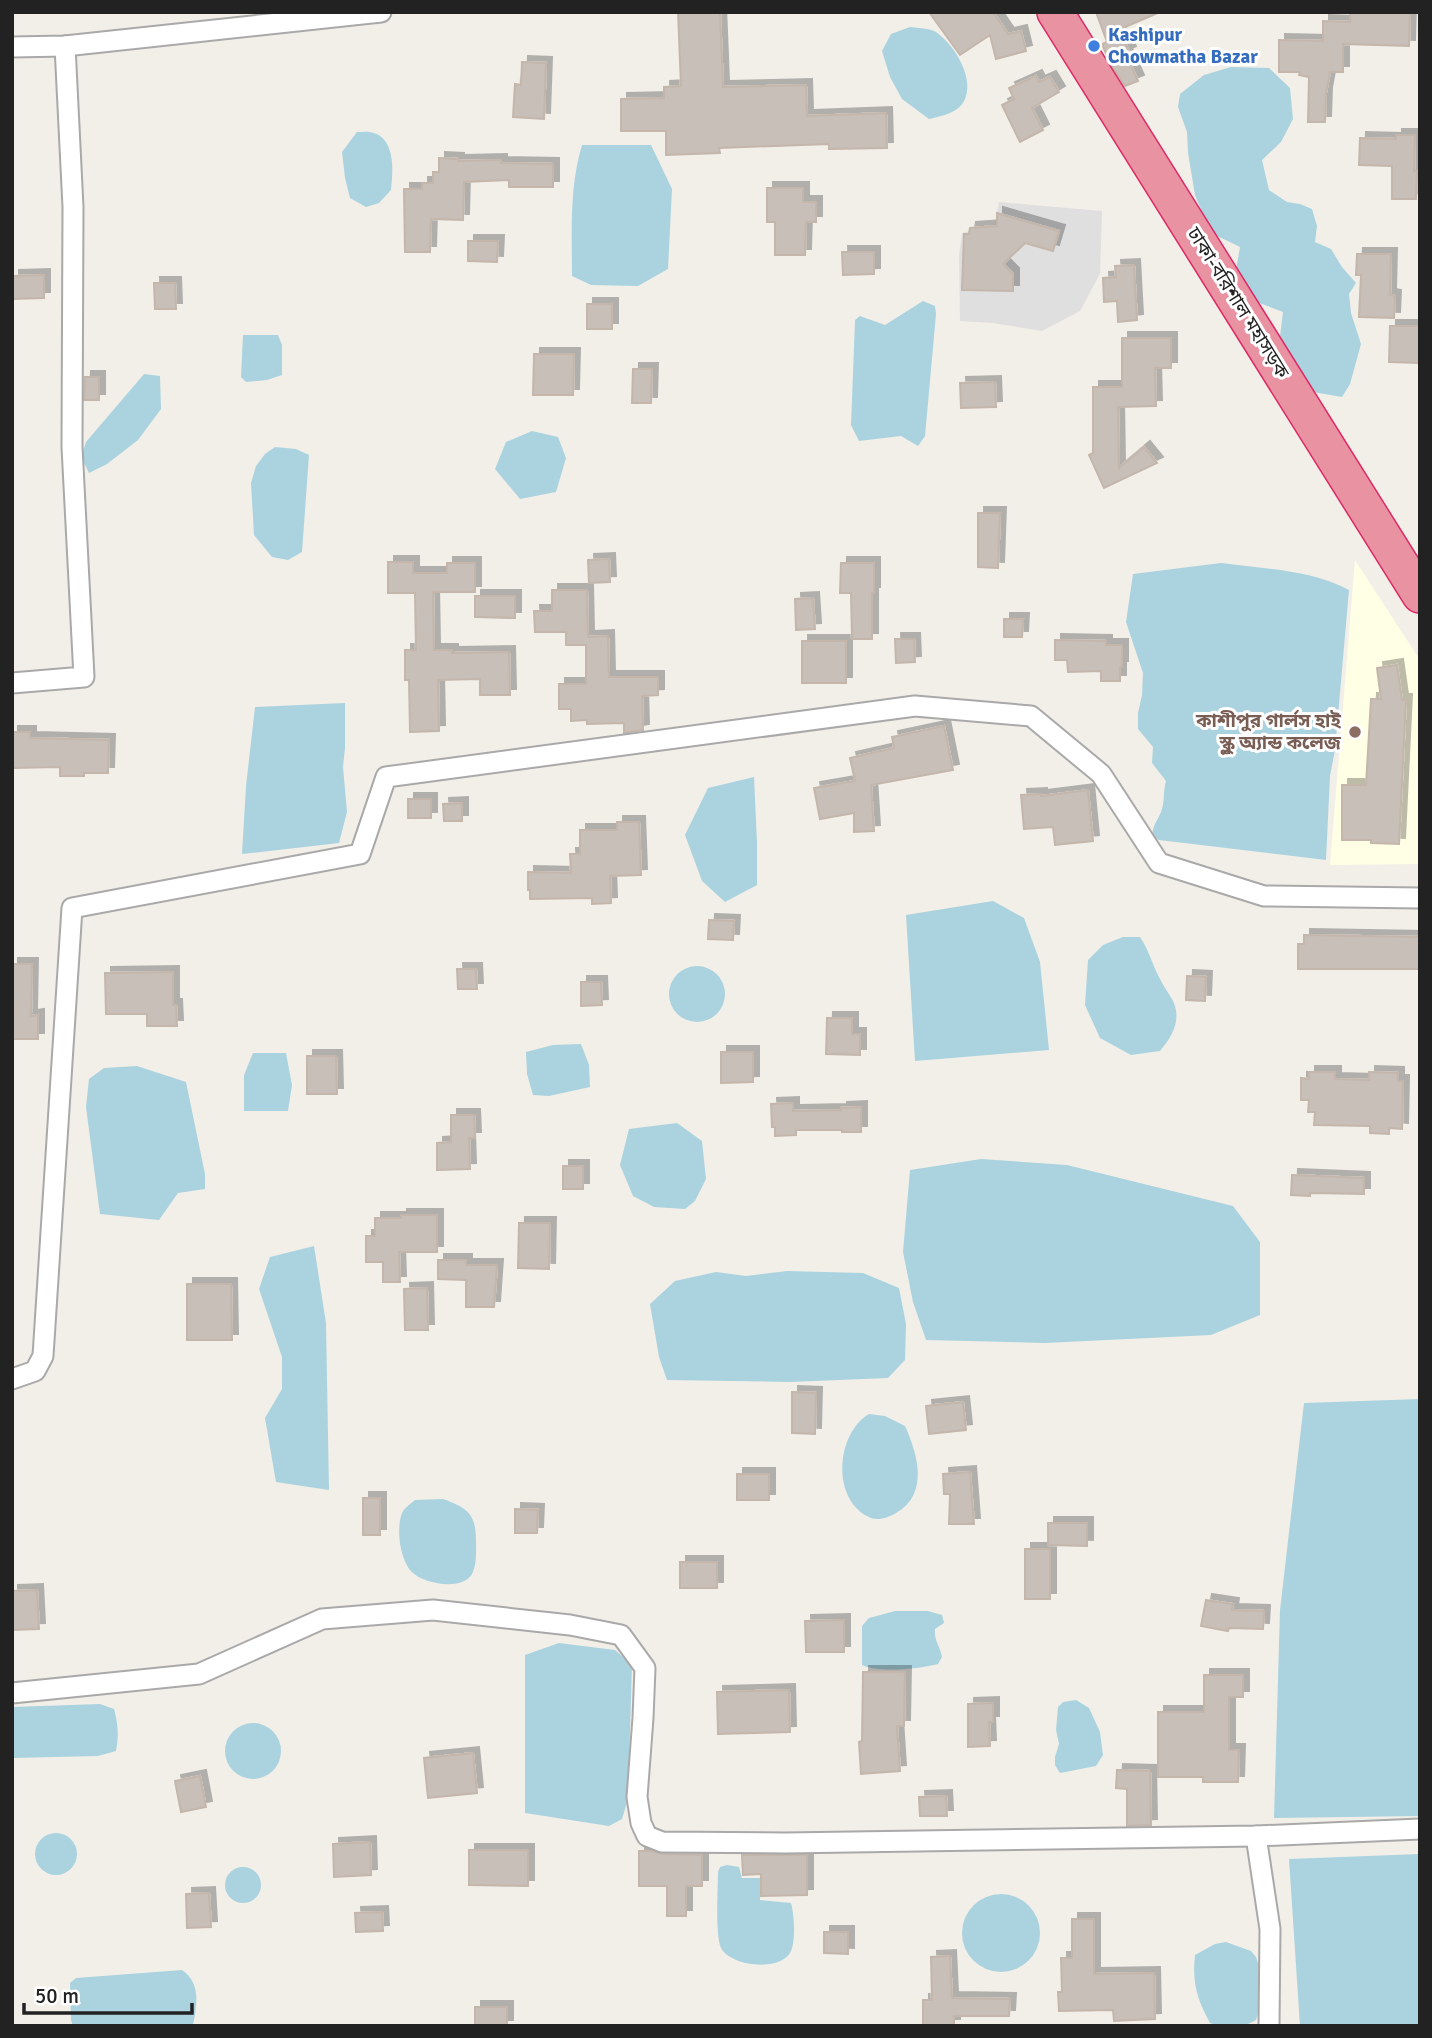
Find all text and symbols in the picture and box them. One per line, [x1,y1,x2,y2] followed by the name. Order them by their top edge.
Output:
[1108,23,1258,69] place label: Kashipur Chowmatha Bazar
[1086,38,1102,54] marker: Kashipur Chowmatha Bazar
[1181,222,1295,384] street label: ঢাকা-বরিশাল মহাসড়ক
[1195,709,1342,755] place label: কাশীপুর গার্লস হাই স্কুল অ্যান্ড কলেজ
[1347,724,1363,740] marker: কাশীপুর গার্লস হাই স্কুল অ্যান্ড কলেজ
[24,1972,192,2016] scale bar
[35,1983,79,2009] text: 50 m

